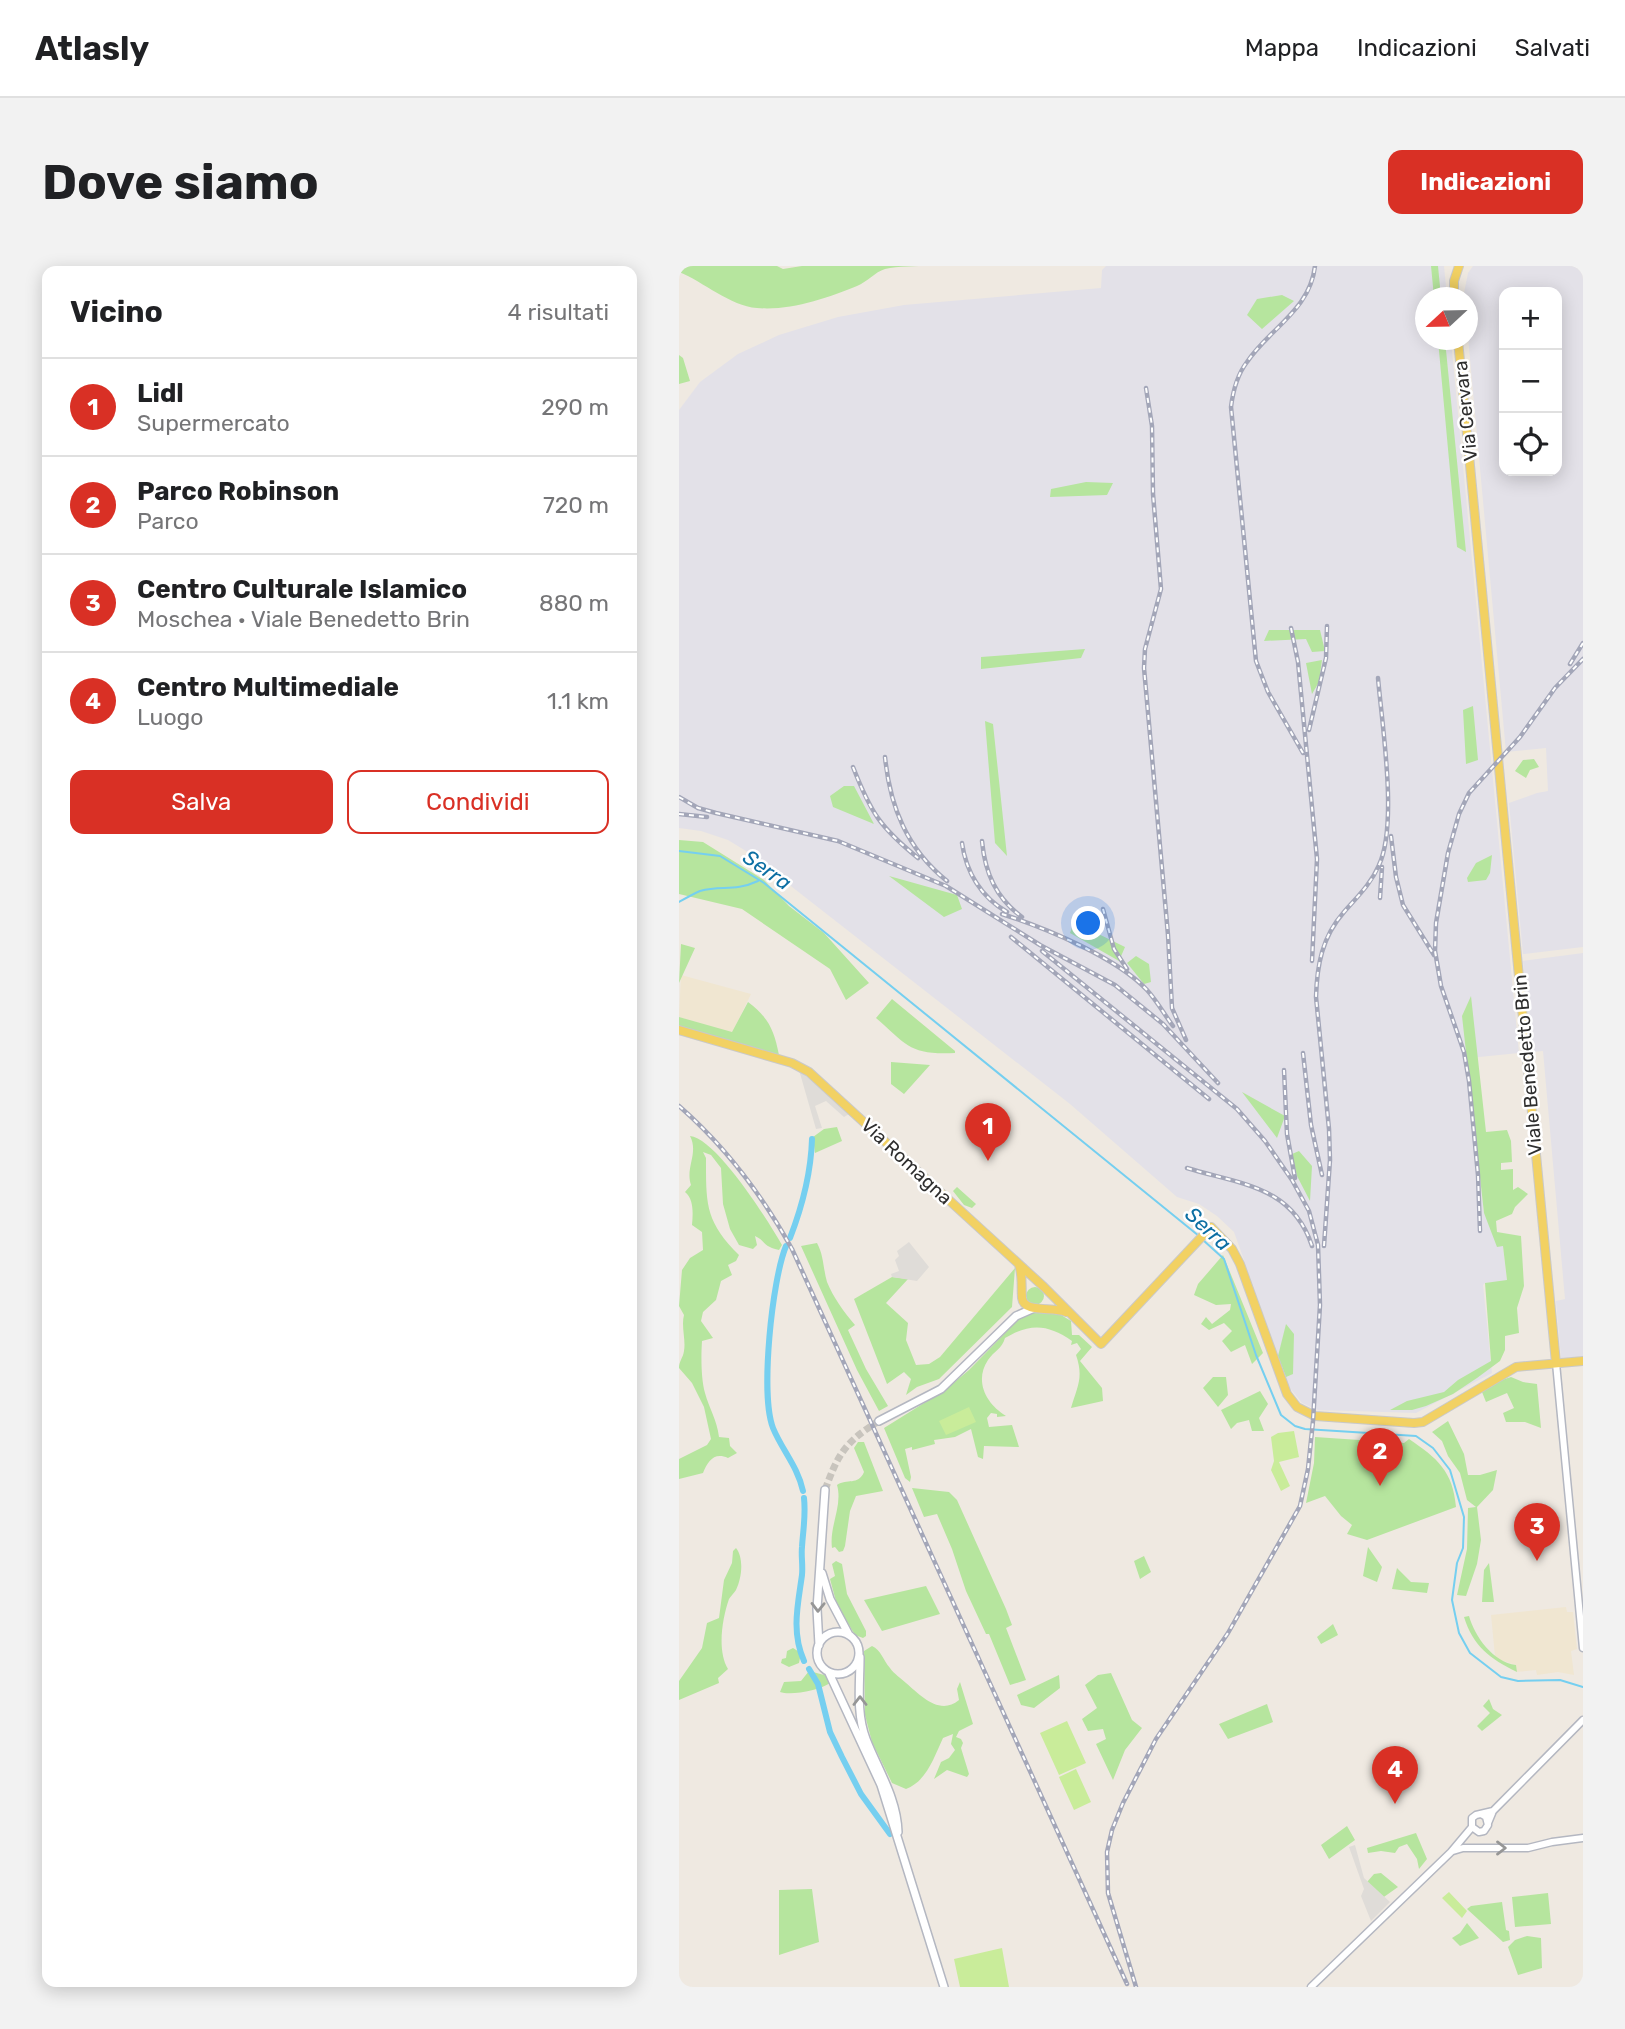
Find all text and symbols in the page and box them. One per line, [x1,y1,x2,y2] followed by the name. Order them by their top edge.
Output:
[35,29,149,68] text: Atlasly
[1245,34,1319,62] text: Mappa
[1357,34,1477,62] text: Indicazioni
[1515,34,1590,62] text: Salvati
[1388,150,1583,214] button: Indicazioni
[42,153,319,211] text: Dove siamo
[1415,287,1478,350] north arrow
[1499,287,1562,476] map controls
[1499,287,1562,350] button: +
[70,294,163,330] text: Vicino
[507,298,609,326] text: 4 risultati
[1499,350,1562,413] button: −
[1449,360,1482,462] street label: Via Cervara
[137,378,184,409] text: Lidl
[87,393,99,421] text: 1
[541,393,609,421] text: 290 m
[137,409,290,437] text: Supermercato
[1499,413,1562,476] button: locate
[137,476,339,507] text: Parco Robinson
[86,491,100,519] text: 2
[543,491,609,519] text: 720 m
[137,507,199,535] text: Parco
[137,574,467,605] text: Centro Culturale Islamico
[85,589,101,617] text: 3
[539,589,609,617] text: 880 m
[137,605,470,633] text: Moschea · Viale Benedetto Brin
[137,672,399,703] text: Centro Multimediale
[85,687,101,715] text: 4
[547,687,609,715] text: 1.1 km
[137,703,204,731] text: Luogo
[70,770,333,834] button: Salva
[347,770,609,834] button: Condividi
[738,844,796,895] water label: Serra
[1071,906,1105,940] your location
[1508,974,1547,1156] street label: Viale Benedetto Brin
[965,1103,1011,1161] pin: 1
[856,1113,957,1209] street label: Via Romagna
[1180,1201,1236,1256] water label: Serra
[1357,1428,1403,1486] pin: 2
[1514,1503,1560,1561] pin: 3
[810,1602,826,1613] one-way arrow
[852,1695,868,1706] one-way arrow
[1372,1746,1418,1804] pin: 4
[1497,1840,1507,1856] one-way arrow

